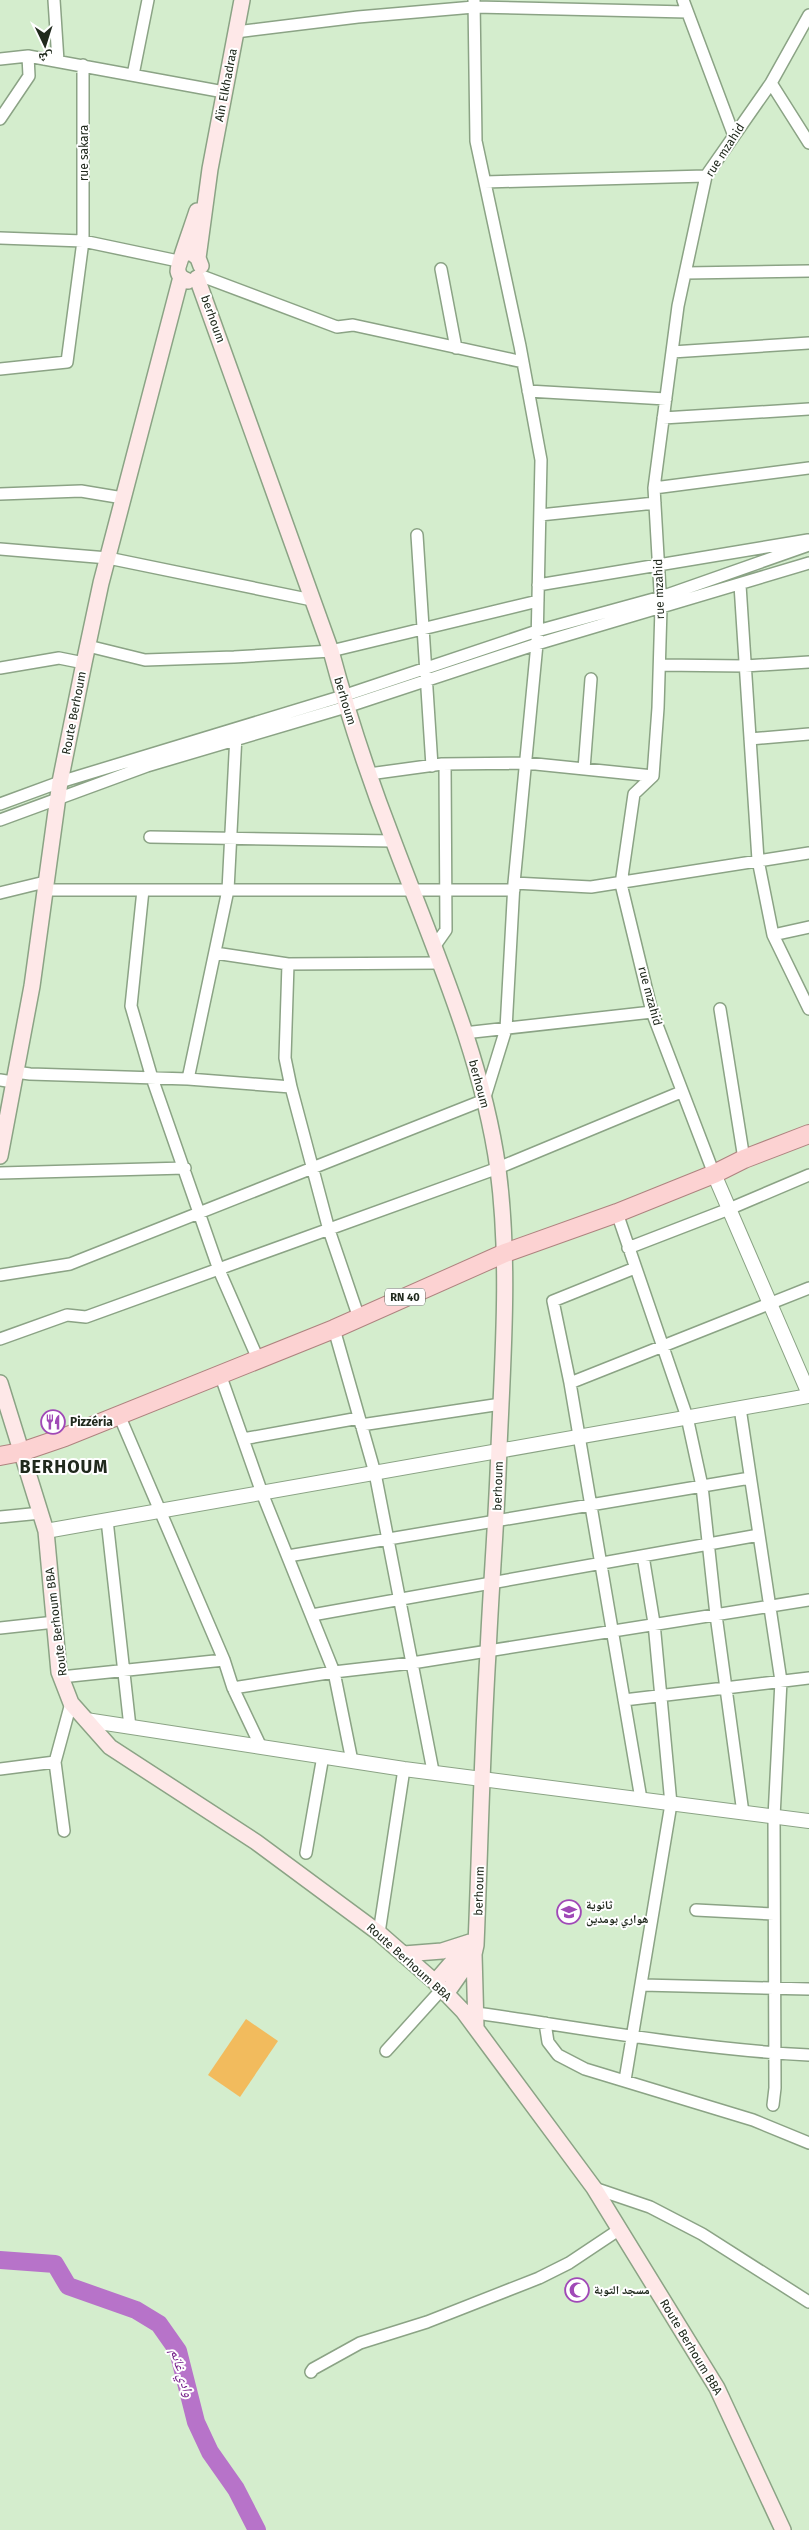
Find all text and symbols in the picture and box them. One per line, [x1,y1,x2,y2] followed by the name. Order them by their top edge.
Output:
[20,20,70,70] north arrow
[212,47,240,123] street label: Aïn Elkhadraa
[38,48,54,66] text: ش
[703,121,747,179] street label: rue mzahid
[77,125,91,181] street label: rue sakara
[198,293,228,345] street label: berhoum
[651,558,667,620] street label: rue mzahid
[59,670,89,756] street label: Route Berhoum
[331,675,359,727] street label: berhoum
[635,965,665,1027] street label: rue mzahid
[466,1058,492,1110] street label: berhoum
[385,1288,425,1305] road number: RN 40
[40,1409,66,1435] restaurant icon: Pizzéria
[70,1415,113,1429] place label: Pizzéria
[20,1456,108,1478] district label: BERHOUM
[490,1461,506,1511] street label: berhoum
[42,1567,70,1677] street label: Route Berhoum BBA
[471,1866,487,1916] street label: berhoum
[586,1898,648,1929] place label: ثانوية هواري بومدين
[556,1899,582,1925] school or university icon: ثانوية هواري بومدين
[364,1920,454,2004] street label: Route Berhoum BBA
[564,2277,590,2303] mosque icon: مسجد التوبة
[594,2283,650,2297] place label: مسجد التوبة
[657,2297,725,2398] street label: Route Berhoum BBA
[164,2347,198,2400] water label: وادي غانم

